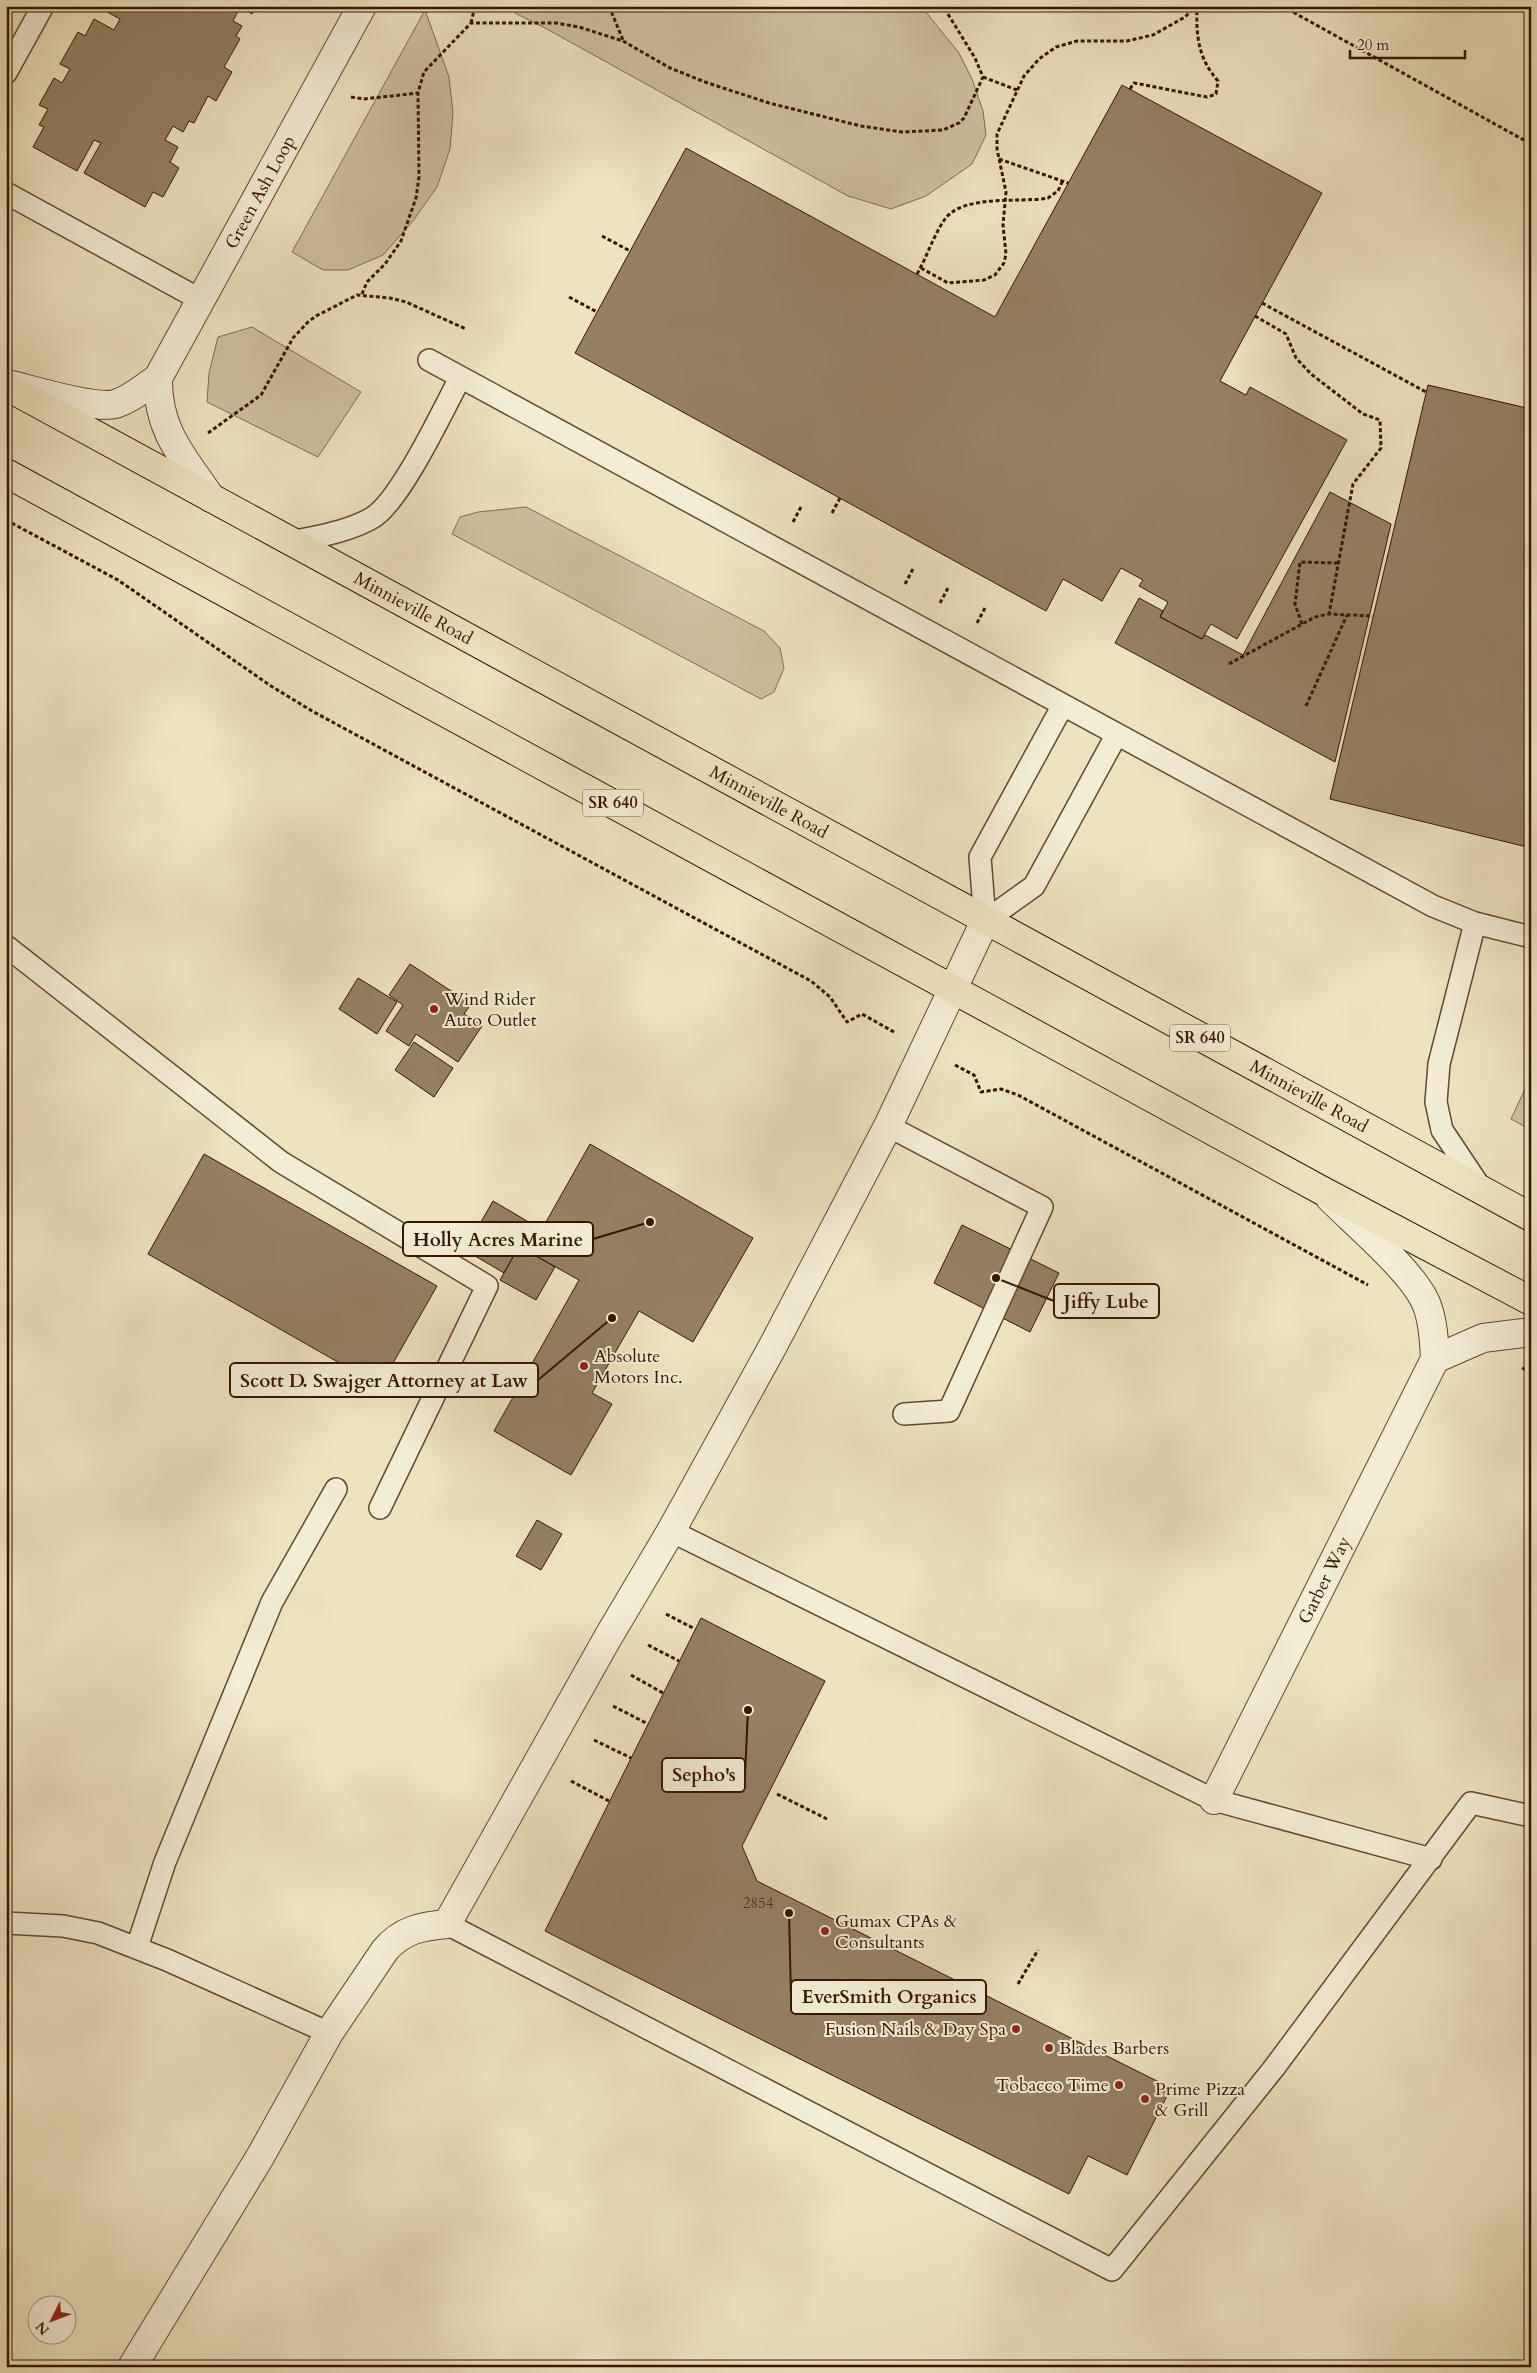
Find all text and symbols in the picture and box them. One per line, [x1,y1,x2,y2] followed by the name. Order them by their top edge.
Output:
[1350,28,1464,60] scale bar
[1357,35,1389,55] text: 20 m
[219,131,301,253] street label: Green Ash Loop
[350,566,478,651] street label: Minnieville Road
[705,759,833,844] street label: Minnieville Road
[583,790,643,816] road number: SR 640
[443,987,537,1033] place label: Wind Rider Auto Outlet
[428,1003,440,1015] marker: Wind Rider Auto Outlet
[1170,1024,1230,1052] road number: SR 640
[1245,1054,1373,1139] street label: Minnieville Road
[403,1222,593,1256] callout: Holly Acres Marine
[413,1227,583,1253] text: Holly Acres Marine
[1054,1284,1159,1318] callout: Jiffy Lube
[1060,1289,1149,1315] text: Jiffy Lube
[594,1344,683,1390] place label: Absolute Motors Inc.
[578,1360,590,1372] marker: Absolute Motors Inc.
[230,1363,538,1397] callout: Scott D. Swajger Attorney at Law
[240,1368,528,1394] text: Scott D. Swajger Attorney at Law
[1292,1532,1357,1628] street label: Garber Way
[662,1758,745,1792] callout: Sepho's
[672,1762,736,1788] text: Sepho's
[743,1893,774,1913] house number: 2854
[835,1909,958,1955] place label: Gumax CPAs & Consultants
[819,1925,831,1937] marker: Gumax CPAs & Consultants
[791,1980,986,2014] callout: EverSmith Organics
[802,1984,976,2010] text: EverSmith Organics
[825,2017,1006,2042] place label: Fusion Nails & Day Spa
[1010,2023,1022,2035] marker: Fusion Nails & Day Spa
[1059,2036,1169,2061] place label: Blades Barbers
[1043,2042,1055,2054] marker: Blades Barbers
[996,2073,1109,2098] place label: Tobacco Time
[1155,2077,1245,2123] place label: Prime Pizza & Grill
[1113,2079,1125,2091] marker: Tobacco Time
[1139,2093,1151,2105] marker: Prime Pizza & Grill
[28,2296,78,2346] north arrow
[32,2317,54,2339] text: N

